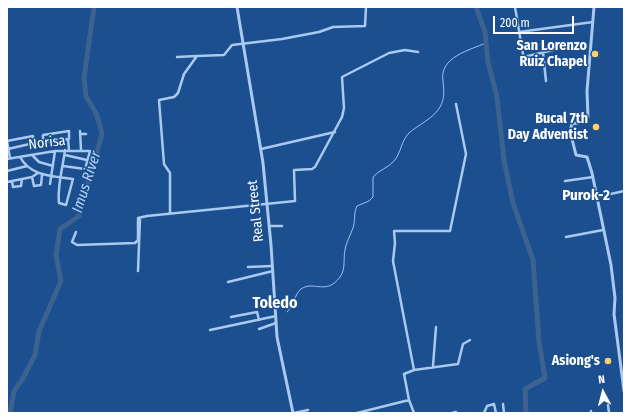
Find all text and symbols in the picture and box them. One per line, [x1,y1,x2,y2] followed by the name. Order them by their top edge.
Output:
[495,8,576,34] scale bar
[500,16,530,30] text: 200 m
[516,38,587,70] place label: San Lorenzo Ruiz Chapel
[590,49,600,59] marker: San Lorenzo Ruiz Chapel
[508,111,588,144] place label: Bucal 7th Day Adventist
[591,122,601,132] marker: Bucal 7th Day Adventist
[28,132,66,154] street label: Norisa
[69,149,105,215] water label: Imus River
[244,179,268,243] street label: Real Street
[562,187,610,205] district label: Purok-2
[252,294,298,314] district label: Toledo
[552,353,600,369] place label: Asiong's
[603,356,613,366] marker: Asiong's
[583,372,623,412] north arrow
[597,373,606,386] text: N

